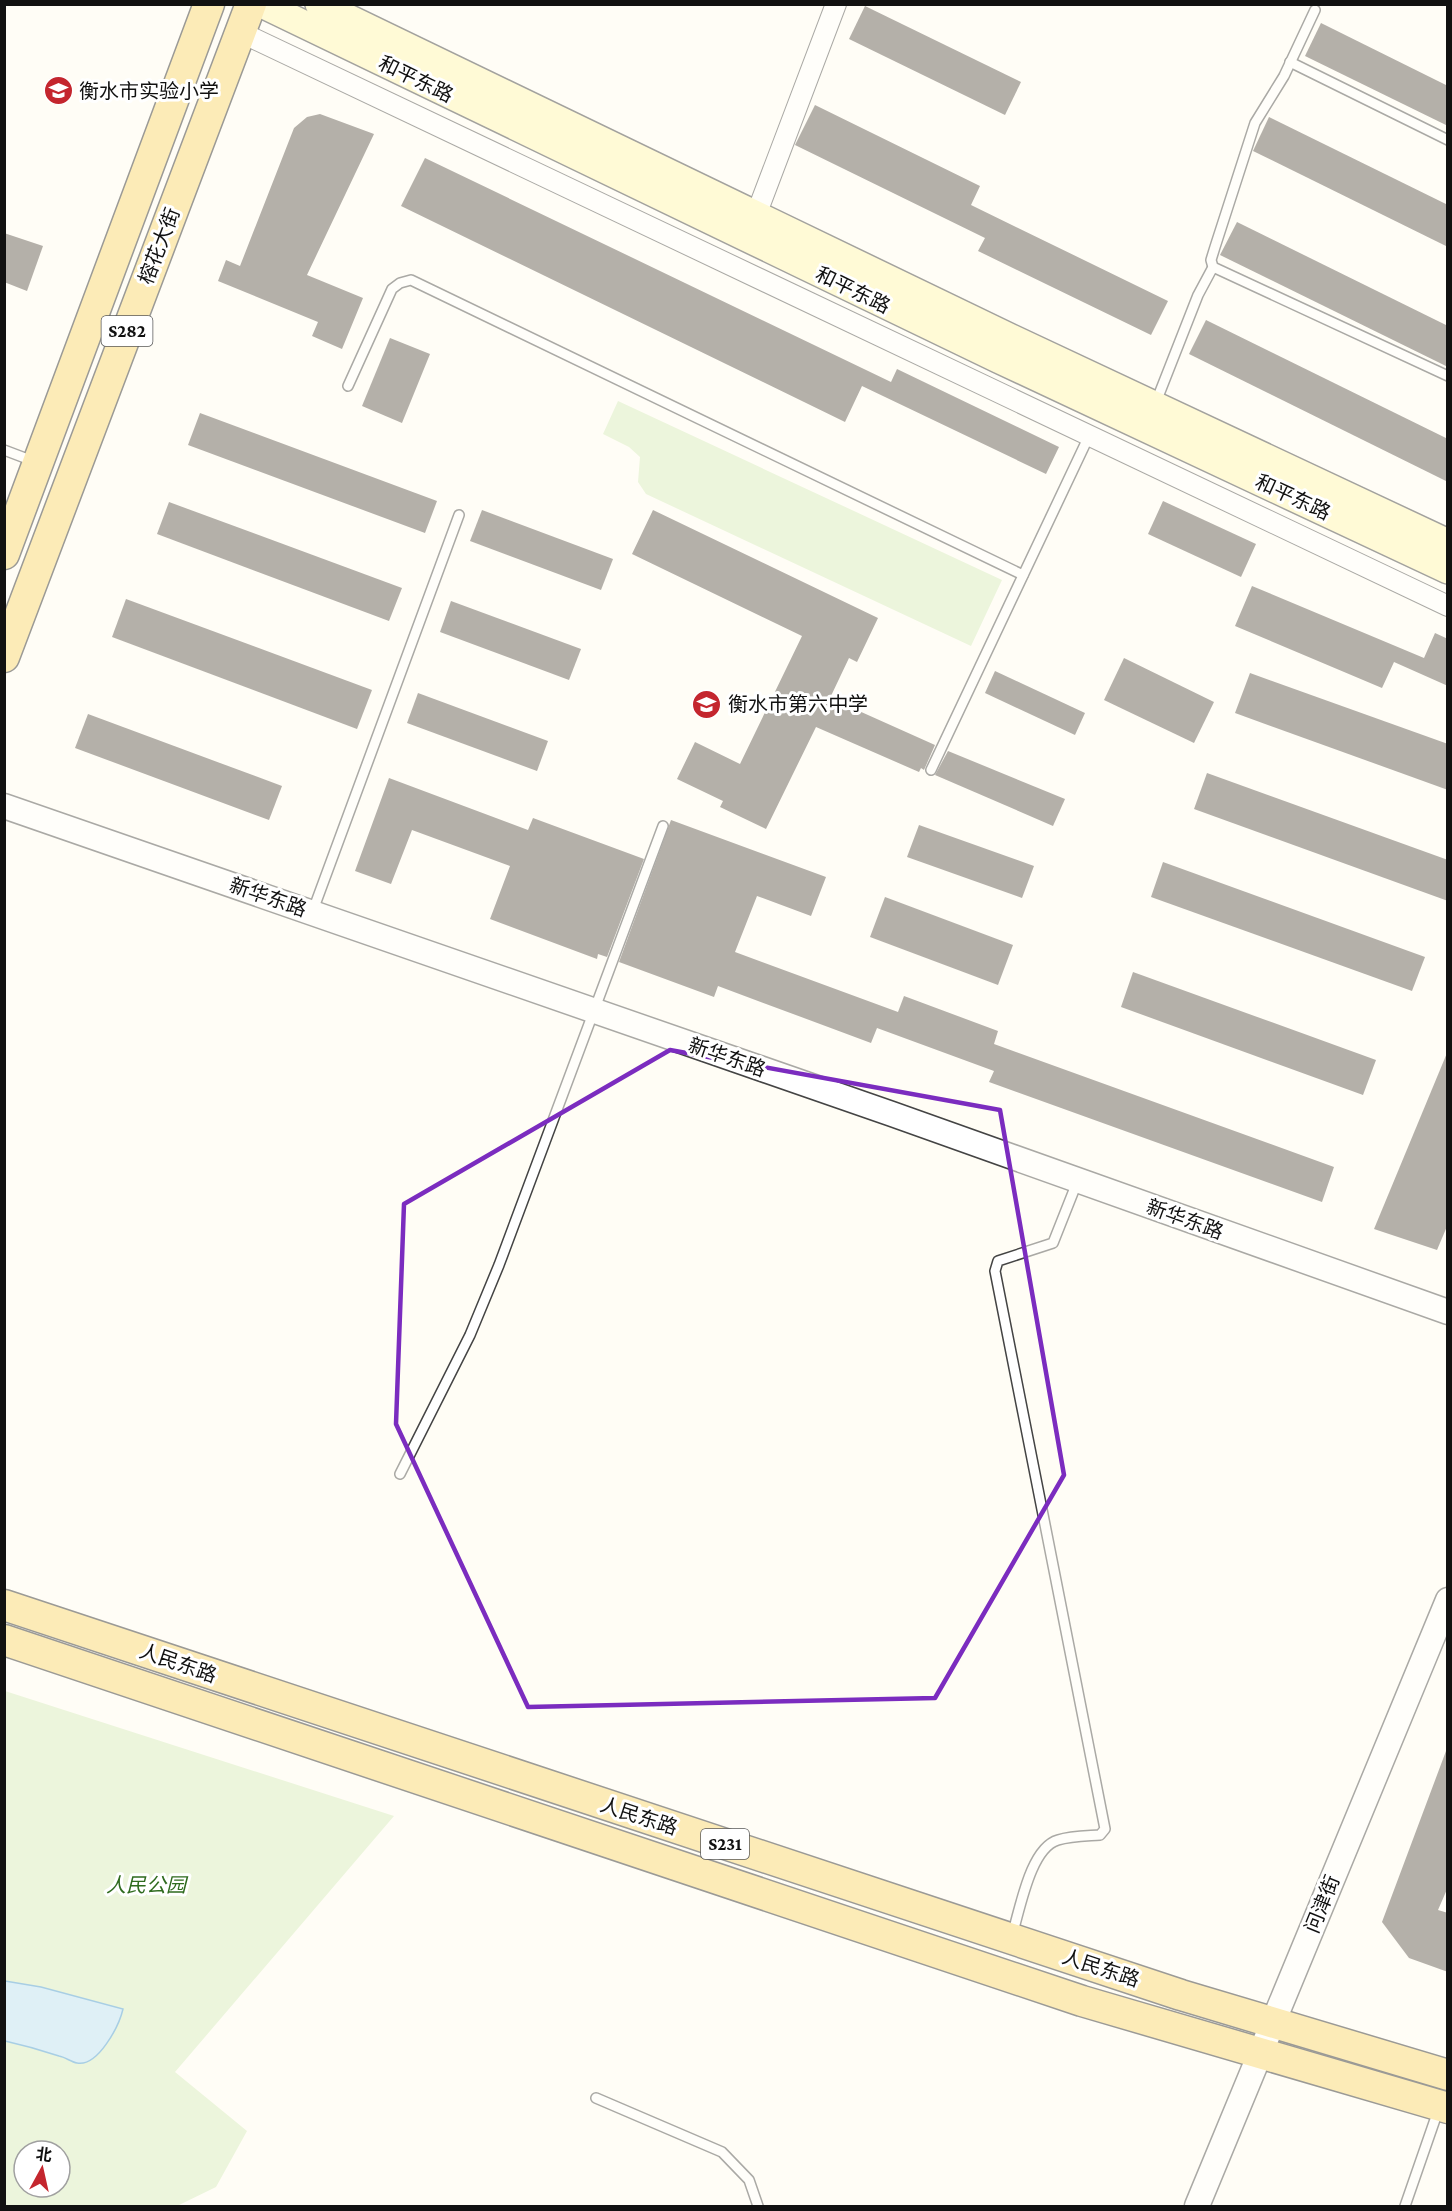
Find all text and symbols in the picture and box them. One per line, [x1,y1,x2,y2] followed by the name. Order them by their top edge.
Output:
[375,52,457,106] street label: 和平东路
[42,75,74,107] school or university icon: 衡水市实验小学
[79,80,219,102] place label: 衡水市实验小学
[134,205,184,287] street label: 榕花大街
[812,263,894,317] street label: 和平东路
[102,316,152,346] road number: S282
[1252,470,1334,524] street label: 和平东路
[691,688,723,720] school or university icon: 衡水市第六中学
[728,693,868,715] place label: 衡水市第六中学
[227,874,309,920] street label: 新华东路
[686,1034,768,1080] street label: 新华东路
[1144,1195,1226,1243] street label: 新华东路
[137,1640,219,1686] street label: 人民东路
[598,1793,680,1839] street label: 人民东路
[701,1829,749,1859] road number: S231
[1301,1872,1343,1936] street label: 问津街
[106,1874,189,1896] park label: 人民公园
[1060,1945,1142,1991] street label: 人民东路
[12,2139,72,2199] north arrow
[35,2145,53,2164] text: 北

